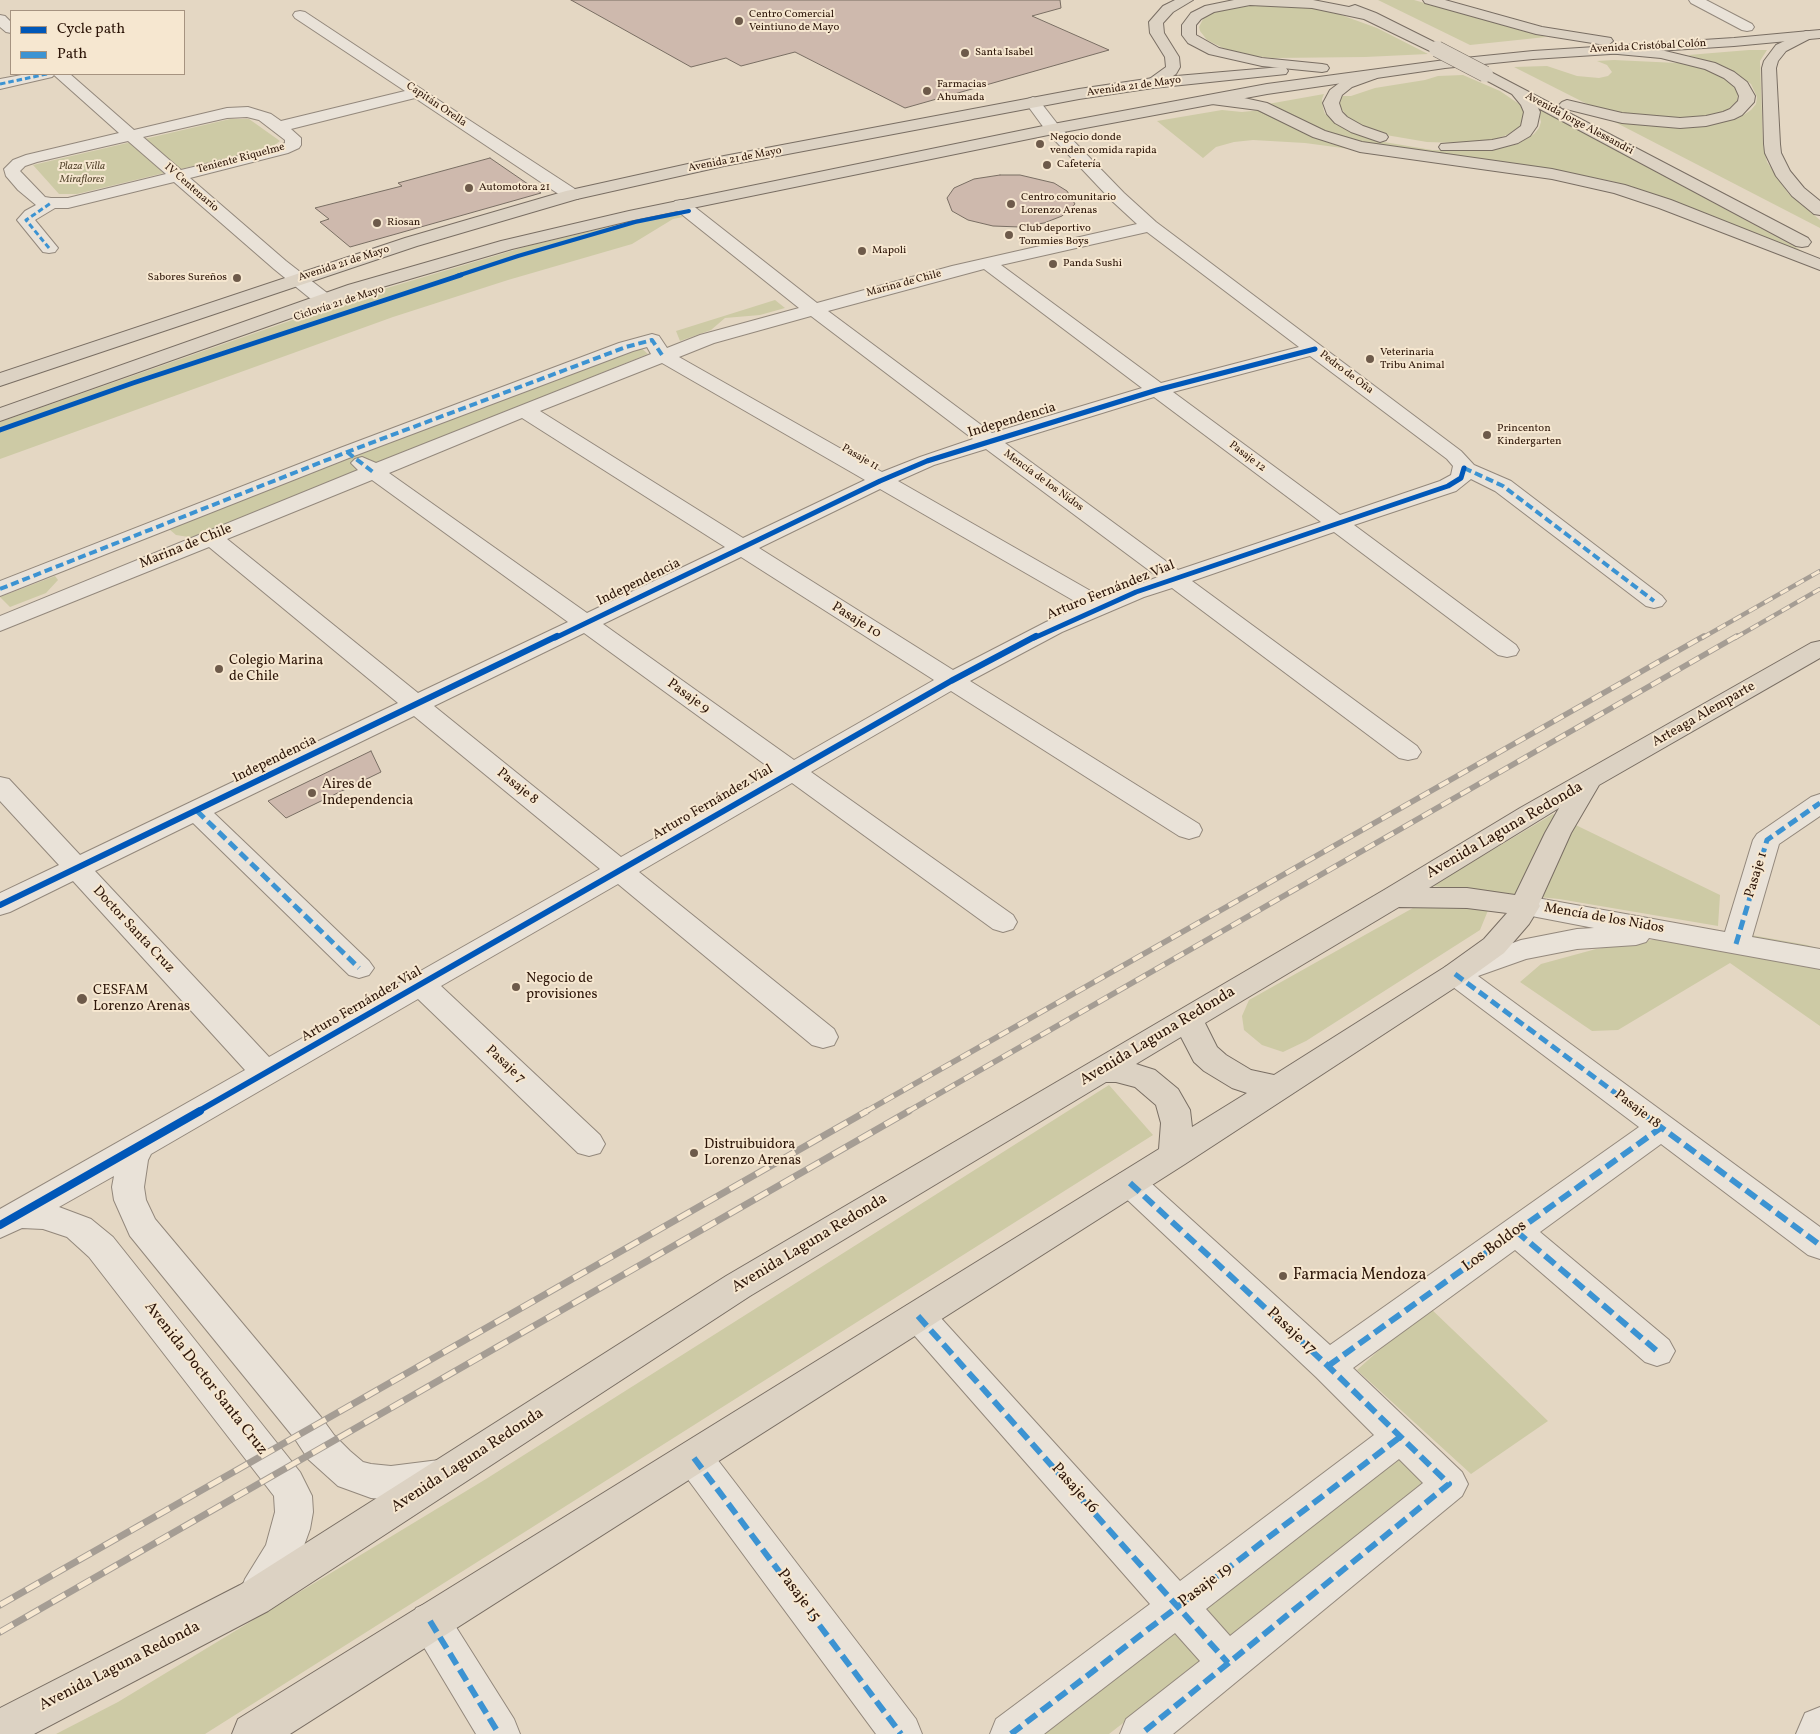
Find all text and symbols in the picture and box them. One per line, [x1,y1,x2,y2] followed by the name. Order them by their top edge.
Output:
[749,8,839,34] place label: Centro Comercial Veintiuno de Mayo
[10,10,185,75] legend
[733,15,745,27] marker: Centro Comercial Veintiuno de Mayo
[57,19,125,40] text: Cycle path
[1589,37,1707,57] street label: Avenida Cristóbal Colón
[57,44,87,65] text: Path
[975,46,1033,60] place label: Santa Isabel
[959,47,971,59] marker: Santa Isabel
[1086,74,1182,100] street label: Avenida 21 de Mayo
[937,78,986,104] place label: Farmacias Ahumada
[403,80,469,130] street label: Capitán Orella
[921,85,933,97] marker: Farmacias Ahumada
[1523,90,1635,158] street label: Avenida Jorge Alessandri
[1050,131,1157,157] place label: Negocio donde venden comida rapida
[1034,138,1046,150] marker: Negocio donde venden comida rapida
[196,141,286,177] street label: Teniente Riquelme
[687,144,783,176] street label: Avenida 21 de Mayo
[1057,158,1101,172] place label: Cafetería
[1041,159,1053,171] marker: Cafetería
[59,160,105,186] park label: Plaza Villa Miraflores
[161,161,221,215] street label: IV Centenario
[479,181,550,195] place label: Automotora 21
[463,182,475,194] marker: Automotora 21
[1021,191,1116,217] place label: Centro comunitario Lorenzo Arenas
[1005,198,1017,210] marker: Centro comunitario Lorenzo Arenas
[387,216,420,230] place label: Riosan
[371,217,383,229] marker: Riosan
[1019,222,1091,248] place label: Club deportivo Tommies Boys
[1003,229,1015,241] marker: Club deportivo Tommies Boys
[297,243,391,285] street label: Avenida 21 de Mayo
[872,244,906,258] place label: Mapoli
[856,245,868,257] marker: Mapoli
[1063,257,1122,271] place label: Panda Sushi
[1047,258,1059,270] marker: Panda Sushi
[865,268,943,300] street label: Marina de Chile
[148,271,227,285] place label: Sabores Sureños
[231,272,243,284] marker: Sabores Sureños
[292,283,386,325] street label: Ciclovía 21 de Mayo
[1380,346,1444,372] place label: Veterinaria Tribu Animal
[1316,348,1376,398] street label: Pedro de Oña
[1364,353,1376,365] marker: Veterinaria Tribu Animal
[966,400,1058,442] street label: Independencia
[1497,422,1562,448] place label: Princenton Kindergarten
[1481,429,1493,441] marker: Princenton Kindergarten
[1226,439,1268,475] street label: Pasaje 12
[839,442,881,474] street label: Pasaje 11
[1000,448,1086,514] street label: Mencía de los Nidos
[137,521,235,573] street label: Marina de Chile
[594,555,684,611] street label: Independencia
[1045,558,1177,624] street label: Arturo Fernández Vial
[828,599,884,643] street label: Pasaje 10
[229,653,323,686] place label: Colegio Marina de Chile
[213,663,225,675] marker: Colegio Marina de Chile
[663,676,713,718] street label: Pasaje 9
[1649,679,1759,751] street label: Arteaga Alemparte
[230,732,320,788] street label: Independencia
[650,762,776,844] street label: Arturo Fernández Vial
[493,765,541,809] street label: Pasaje 8
[322,777,413,810] place label: Aires de Independencia
[1423,778,1587,884] street label: Avenida Laguna Redonda
[306,787,318,799] marker: Aires de Independencia
[1742,850,1772,900] street label: Pasaje 1
[89,883,177,977] street label: Doctor Santa Cruz
[1543,900,1665,938] street label: Mencía de los Nidos
[299,964,425,1046] street label: Arturo Fernández Vial
[526,971,597,1004] place label: Negocio de provisiones
[510,981,522,993] marker: Negocio de provisiones
[93,983,190,1016] place label: CESFAM Lorenzo Arenas
[1077,983,1239,1091] street label: Avenida Laguna Redonda
[75,992,89,1006] marker: CESFAM Lorenzo Arenas
[482,1042,528,1088] street label: Pasaje 7
[1610,1087,1664,1133] street label: Pasaje 18
[704,1137,801,1170] place label: Distruibuidora Lorenzo Arenas
[688,1147,700,1159] marker: Distruibuidora Lorenzo Arenas
[729,1190,891,1298] street label: Avenida Laguna Redonda
[1459,1217,1531,1277] street label: Los Boldos
[1293,1266,1426,1286] place label: Farmacia Mendoza
[1277,1270,1289,1282] marker: Farmacia Mendoza
[139,1299,271,1459] street label: Avenida Doctor Santa Cruz
[1262,1304,1320,1360] street label: Pasaje 17
[388,1405,548,1517] street label: Avenida Laguna Redonda
[1046,1460,1102,1518] street label: Pasaje 16
[1176,1560,1236,1612] street label: Pasaje 19
[772,1566,824,1626] street label: Pasaje 15
[36,1618,204,1716] street label: Avenida Laguna Redonda

